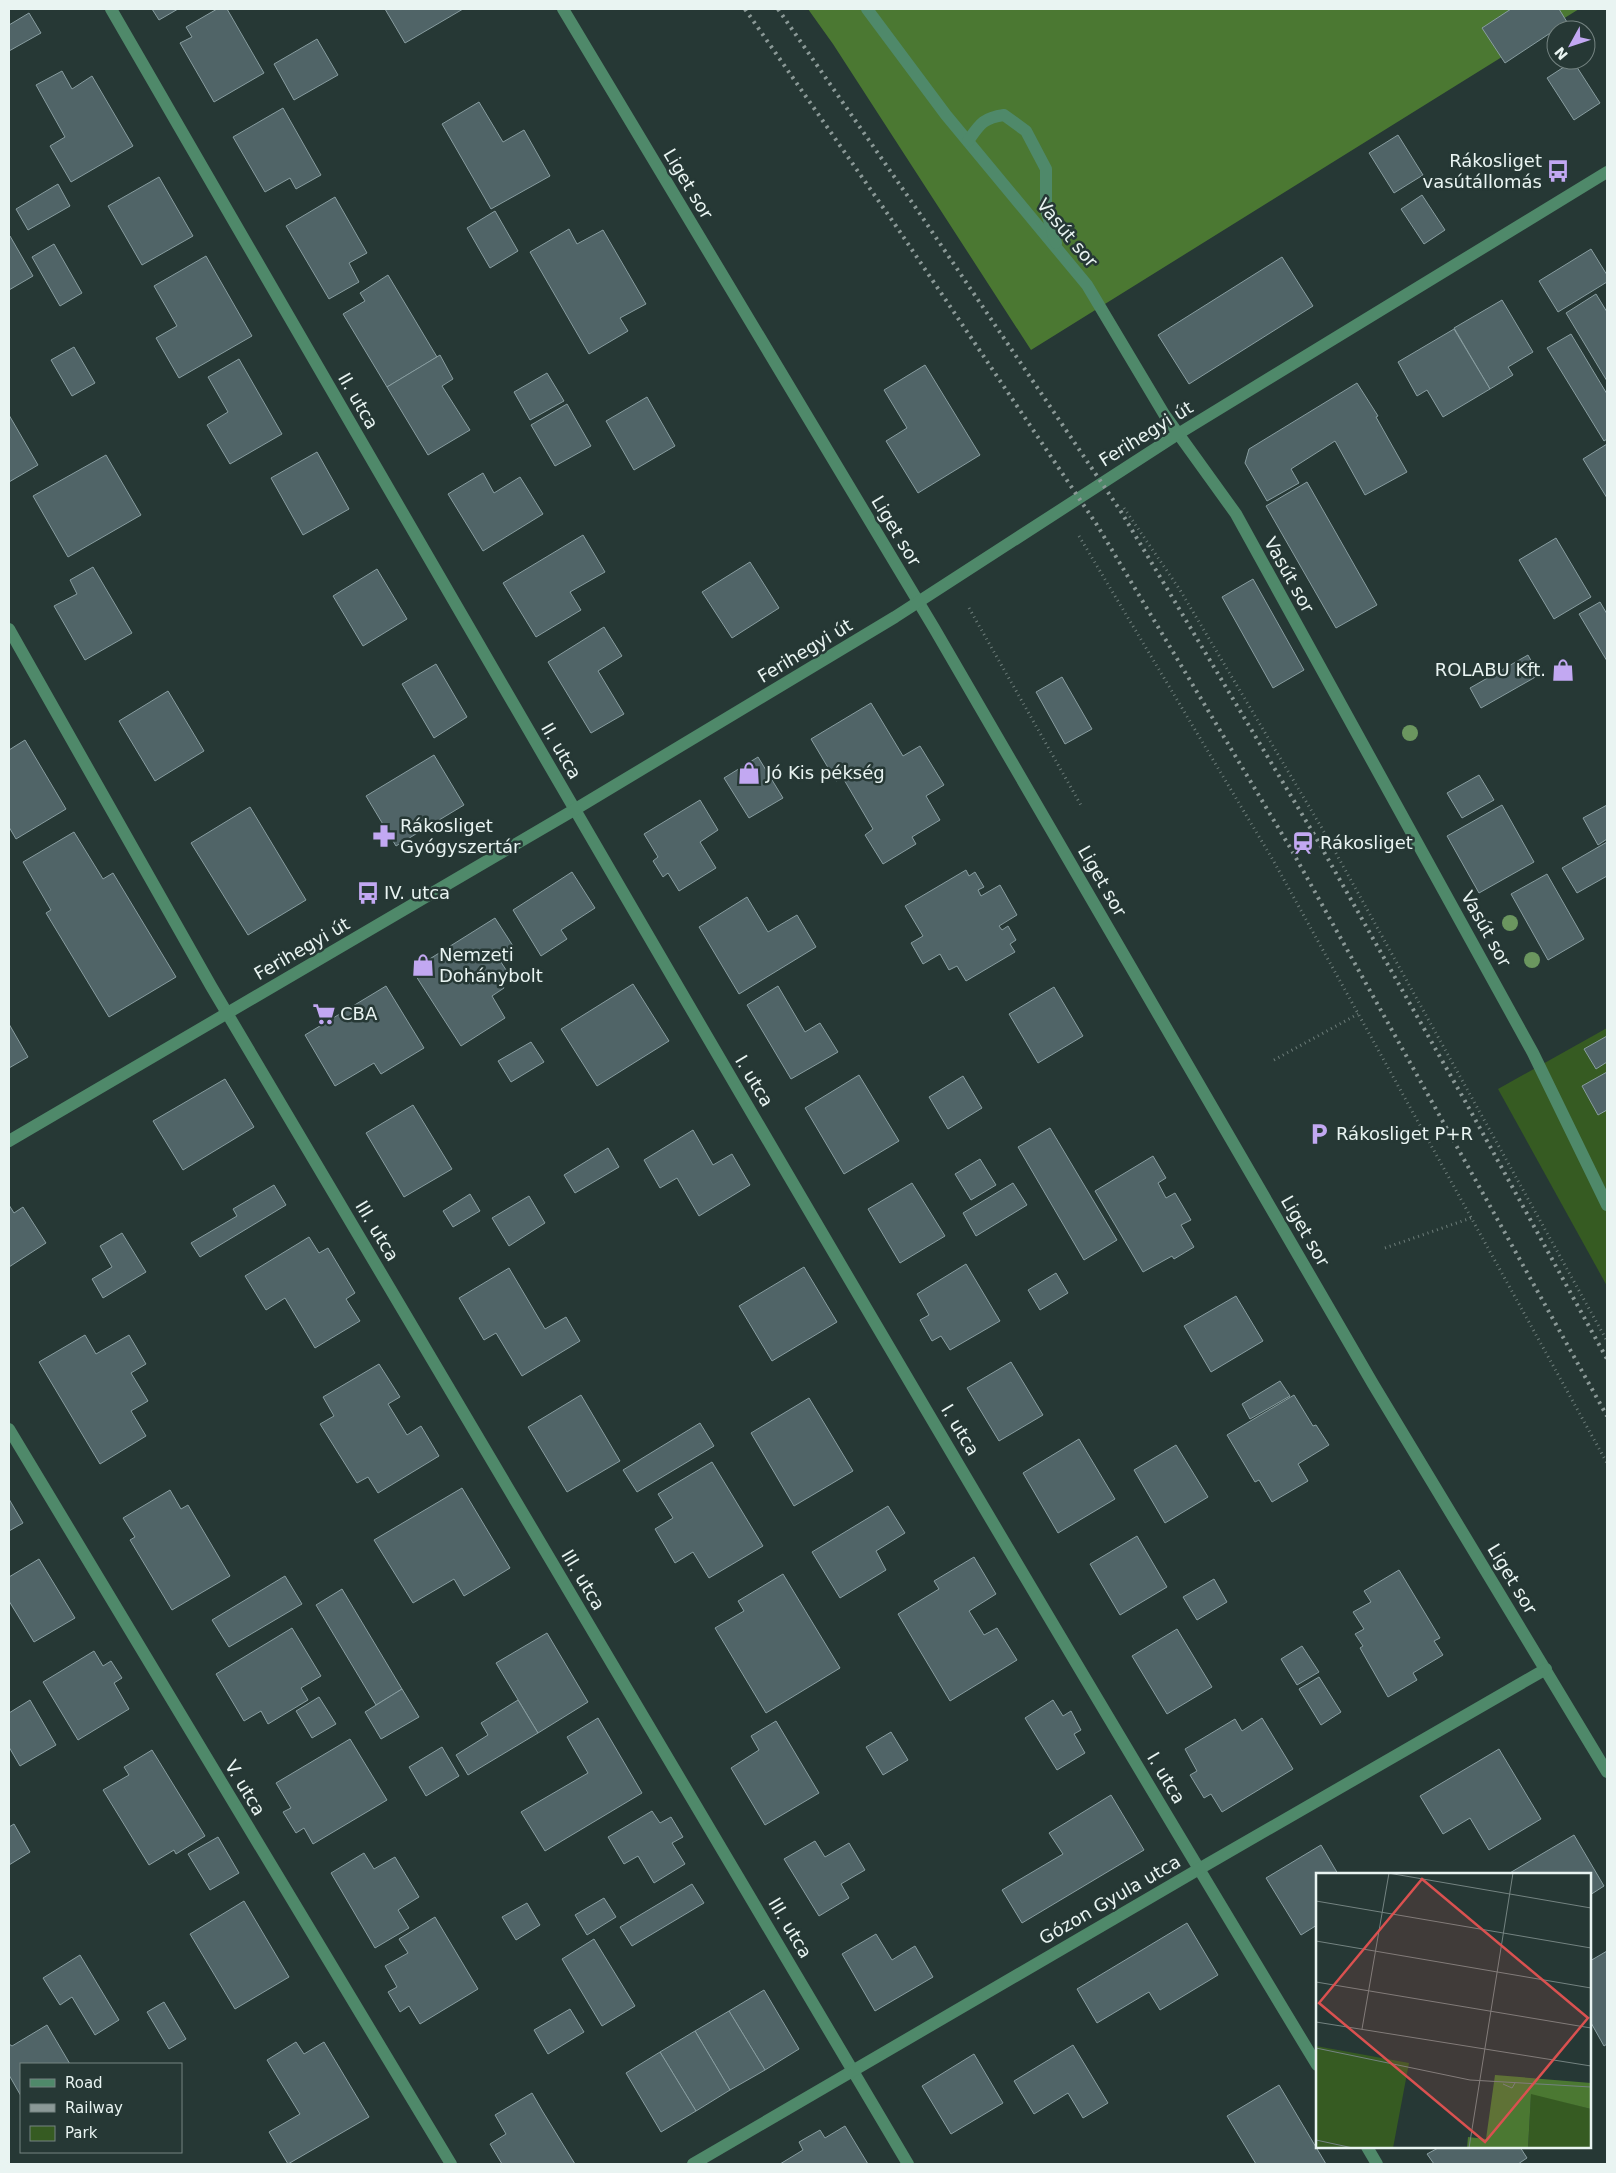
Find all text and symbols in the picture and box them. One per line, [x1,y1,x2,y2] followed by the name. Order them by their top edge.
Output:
[1546,20,1596,70] north arrow
[1551,44,1571,63] text: N
[659,145,718,223] street label: Liget sor
[1422,150,1542,192] place label: Rákosliget vasútállomás
[1545,158,1571,184] bus stop icon: Rákosliget vasútállomás
[1033,194,1103,272] street label: Vasút sor
[334,369,383,433] street label: II. utca
[1095,396,1196,471] street label: Ferihegyi út
[867,492,926,570] street label: Liget sor
[1260,533,1319,617] street label: Vasút sor
[754,614,856,687] street label: Ferihegyi út
[1550,657,1576,683] shop icon: ROLABU Kft.
[1435,659,1546,680] place label: ROLABU Kft.
[537,719,586,783] street label: II. utca
[736,760,762,786] shop icon: Jó Kis pékség
[765,762,885,783] place label: Jó Kis pékség
[400,815,521,857] place label: Rákosliget Gyógyszertár
[371,823,397,849] pharmacy icon: Rákosliget Gyógyszertár
[1290,830,1316,856] station icon: Rákosliget
[1320,832,1413,853] place label: Rákosliget
[1074,842,1131,920] street label: Liget sor
[355,880,381,906] bus stop icon: IV. utca
[384,882,450,903] place label: IV. utca
[1457,887,1516,971] street label: Vasút sor
[250,913,353,984] street label: Ferihegyi út
[439,944,543,986] place label: Nemzeti Dohánybolt
[410,952,436,978] shop icon: Nemzeti Dohánybolt
[311,1001,337,1027] supermarket icon: CBA
[340,1003,378,1024] place label: CBA
[731,1051,778,1110] street label: I. utca
[1306,1121,1332,1147] parking icon: Rákosliget P+R
[1336,1123,1473,1144] place label: Rákosliget P+R
[1277,1192,1334,1270] street label: Liget sor
[351,1197,404,1265] street label: III. utca
[937,1400,984,1459] street label: I. utca
[1483,1540,1542,1618] street label: Liget sor
[557,1546,610,1614] street label: III. utca
[1143,1748,1190,1807] street label: I. utca
[221,1756,270,1819] street label: V. utca
[1035,1851,1184,1949] street label: Gózon Gyula utca
[1316,1873,1591,2148] inset map
[764,1894,817,1962] street label: III. utca
[20,2063,182,2153] legend
[65,2074,103,2092] text: Road
[65,2099,123,2117] text: Railway
[65,2124,98,2142] text: Park

